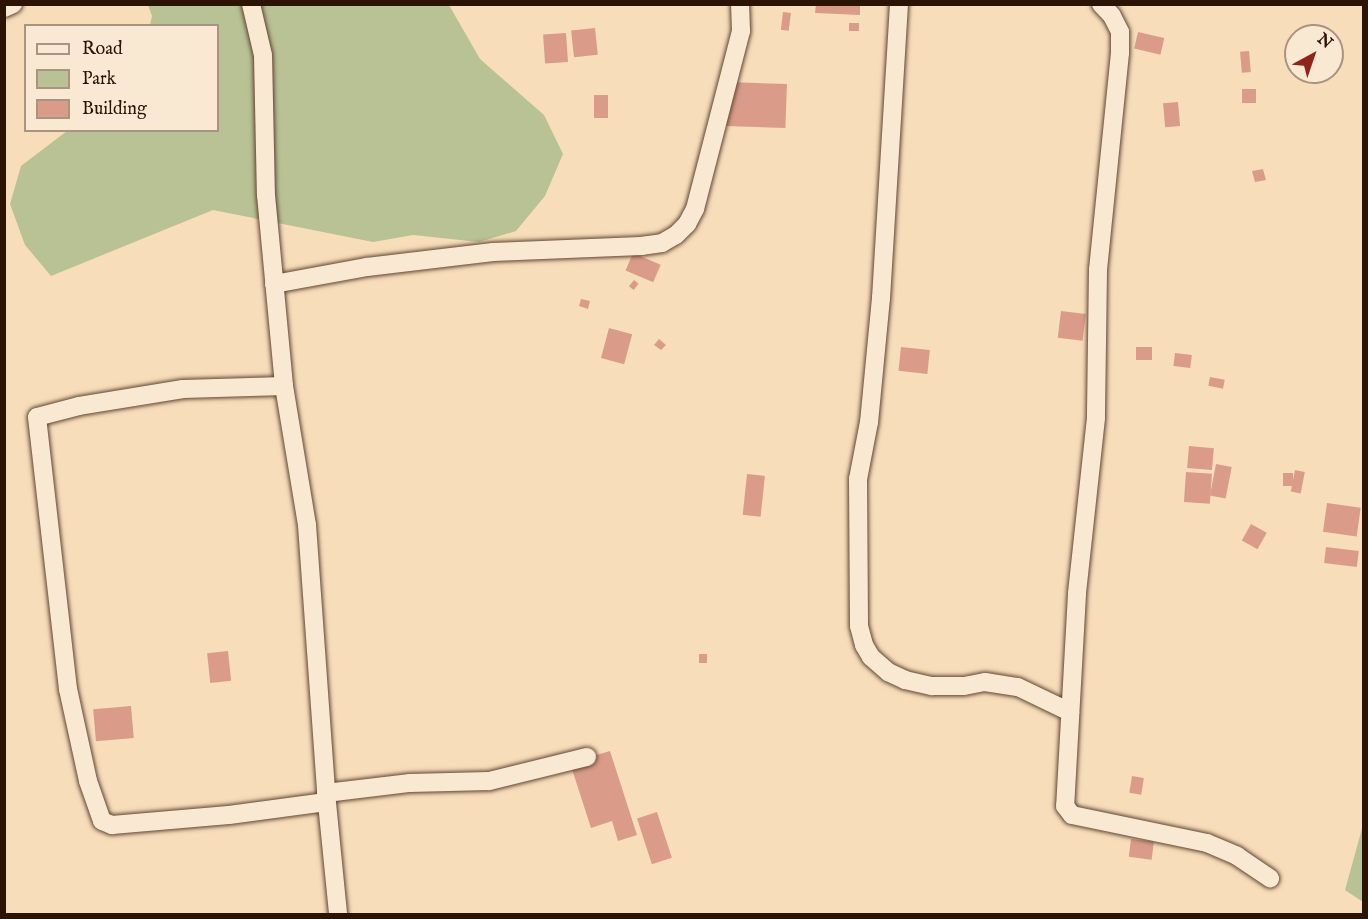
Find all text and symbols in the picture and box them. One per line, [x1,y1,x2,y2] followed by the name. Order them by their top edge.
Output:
[24,24,219,132] legend
[1284,24,1344,84] north arrow
[1313,30,1336,54] text: N
[82,38,123,61] text: Road
[82,68,116,91] text: Park
[82,98,147,121] text: Building

